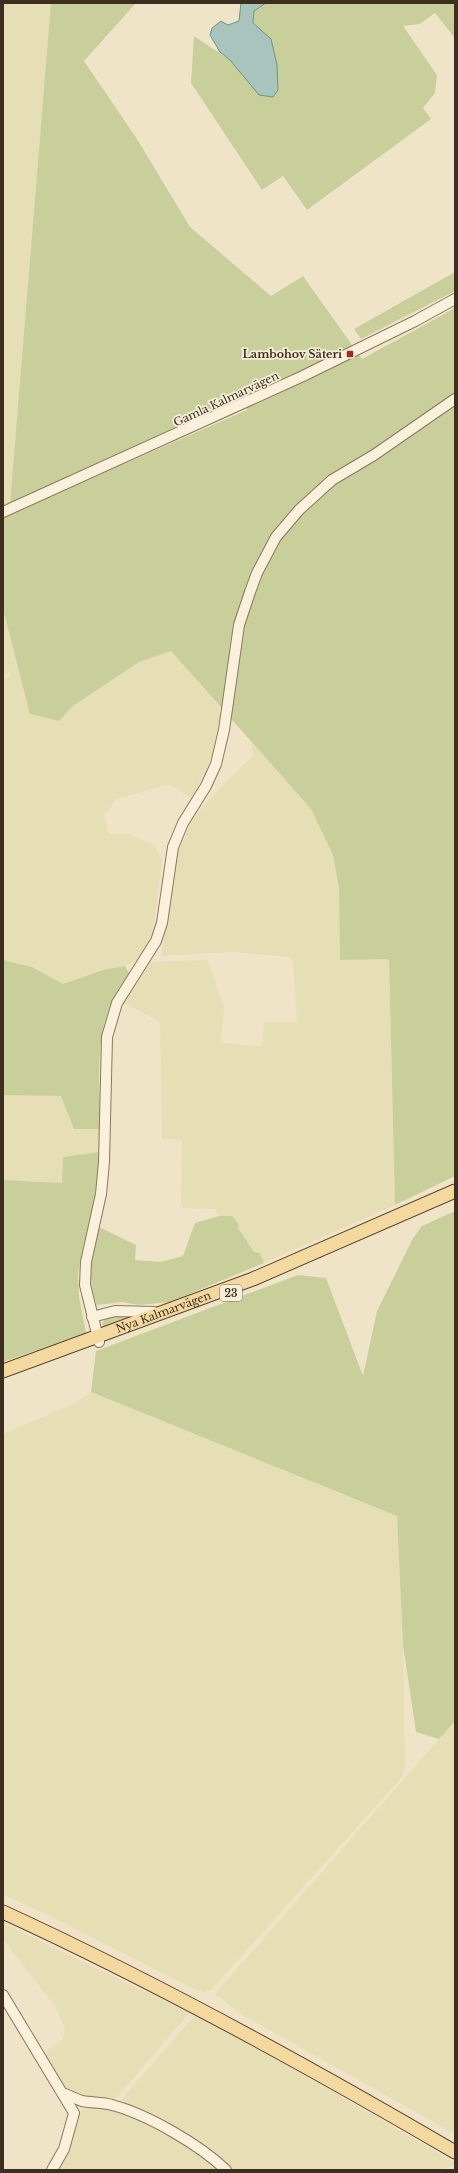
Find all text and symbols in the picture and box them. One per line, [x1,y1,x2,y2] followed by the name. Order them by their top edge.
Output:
[243,347,342,361] place label: Lambohov Säteri
[345,349,355,359] marker: Lambohov Säteri
[171,368,281,430] street label: Gamla Kalmarvägen
[220,1285,242,1301] road number: 23
[114,1288,213,1336] street label: Nya Kalmarvägen

